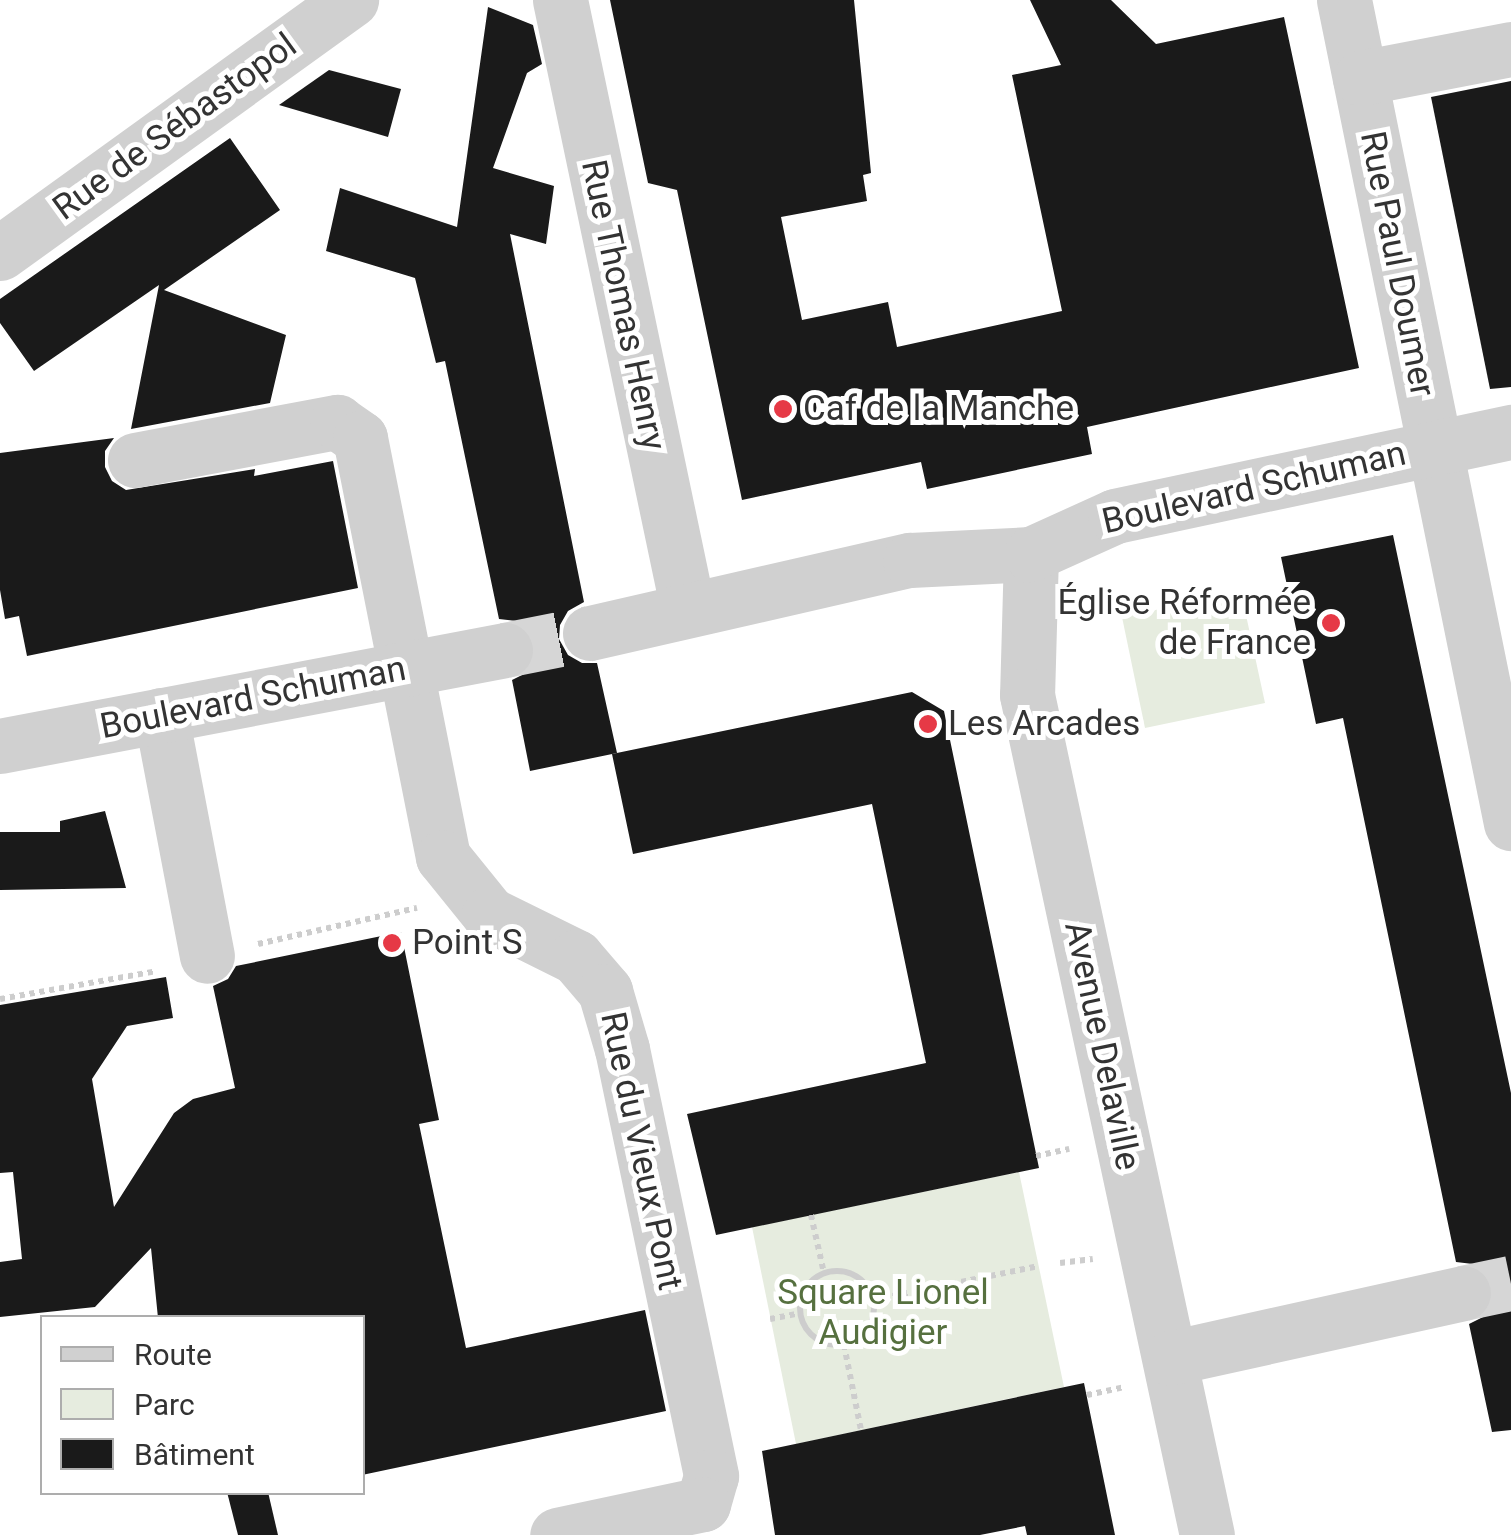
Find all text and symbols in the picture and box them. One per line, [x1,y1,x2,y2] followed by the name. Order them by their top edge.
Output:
[45,25,305,229] street label: Rue de Sébastopol
[1351,128,1443,400] street label: Rue Paul Doumer
[572,156,674,454] street label: Rue Thomas Henry
[803,388,1074,430] place label: Caf de la Manche
[772,398,794,420] marker: Caf de la Manche
[1098,433,1410,543] street label: Boulevard Schuman
[1058,582,1311,664] place label: Église Réformée de France
[1320,612,1342,634] marker: Église Réformée de France
[97,648,409,748] street label: Boulevard Schuman
[948,703,1140,745] place label: Les Arcades
[917,713,939,735] marker: Les Arcades
[1055,918,1149,1174] street label: Avenue Delaville
[412,922,523,964] place label: Point S
[381,932,403,954] marker: Point S
[591,1008,691,1294] street label: Rue du Vieux Pont
[777,1272,989,1354] park label: Square Lionel Audigier
[40,1315,365,1495] legend
[134,1337,212,1372] text: Route
[134,1387,195,1422] text: Parc
[134,1437,255,1472] text: Bâtiment

